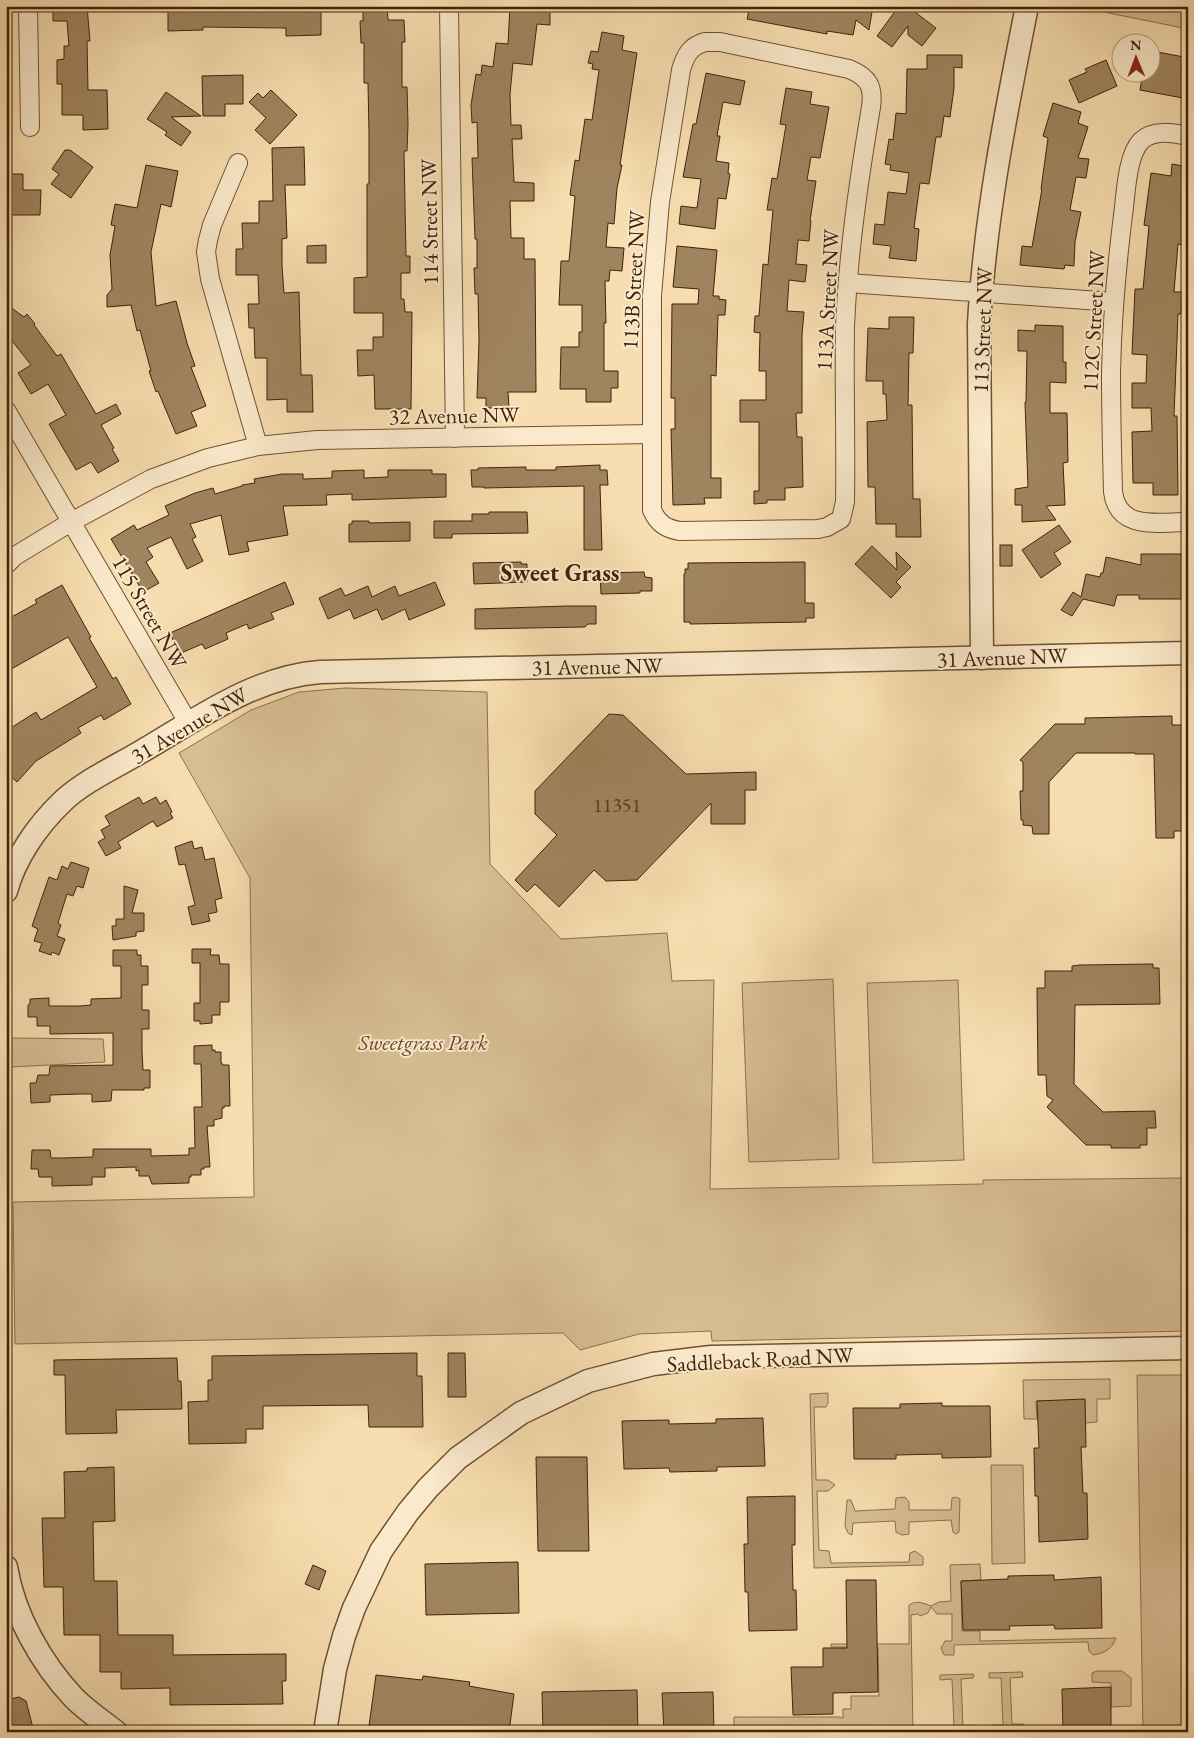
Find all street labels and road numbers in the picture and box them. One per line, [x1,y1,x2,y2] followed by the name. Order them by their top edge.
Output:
[414,158,445,285] street label: 114 Street NW
[615,209,652,350] street label: 113B Street NW
[809,228,846,372] street label: 113A Street NW
[1075,249,1112,393] street label: 112C Street NW
[966,266,999,394] street label: 113 Street NW
[388,400,520,431] street label: 32 Avenue NW
[105,550,194,675] street label: 115 Street NW
[936,641,1069,674] street label: 31 Avenue NW
[531,651,663,682] street label: 31 Avenue NW
[125,680,254,771] street label: 31 Avenue NW
[666,1340,855,1379] street label: Saddleback Road NW

